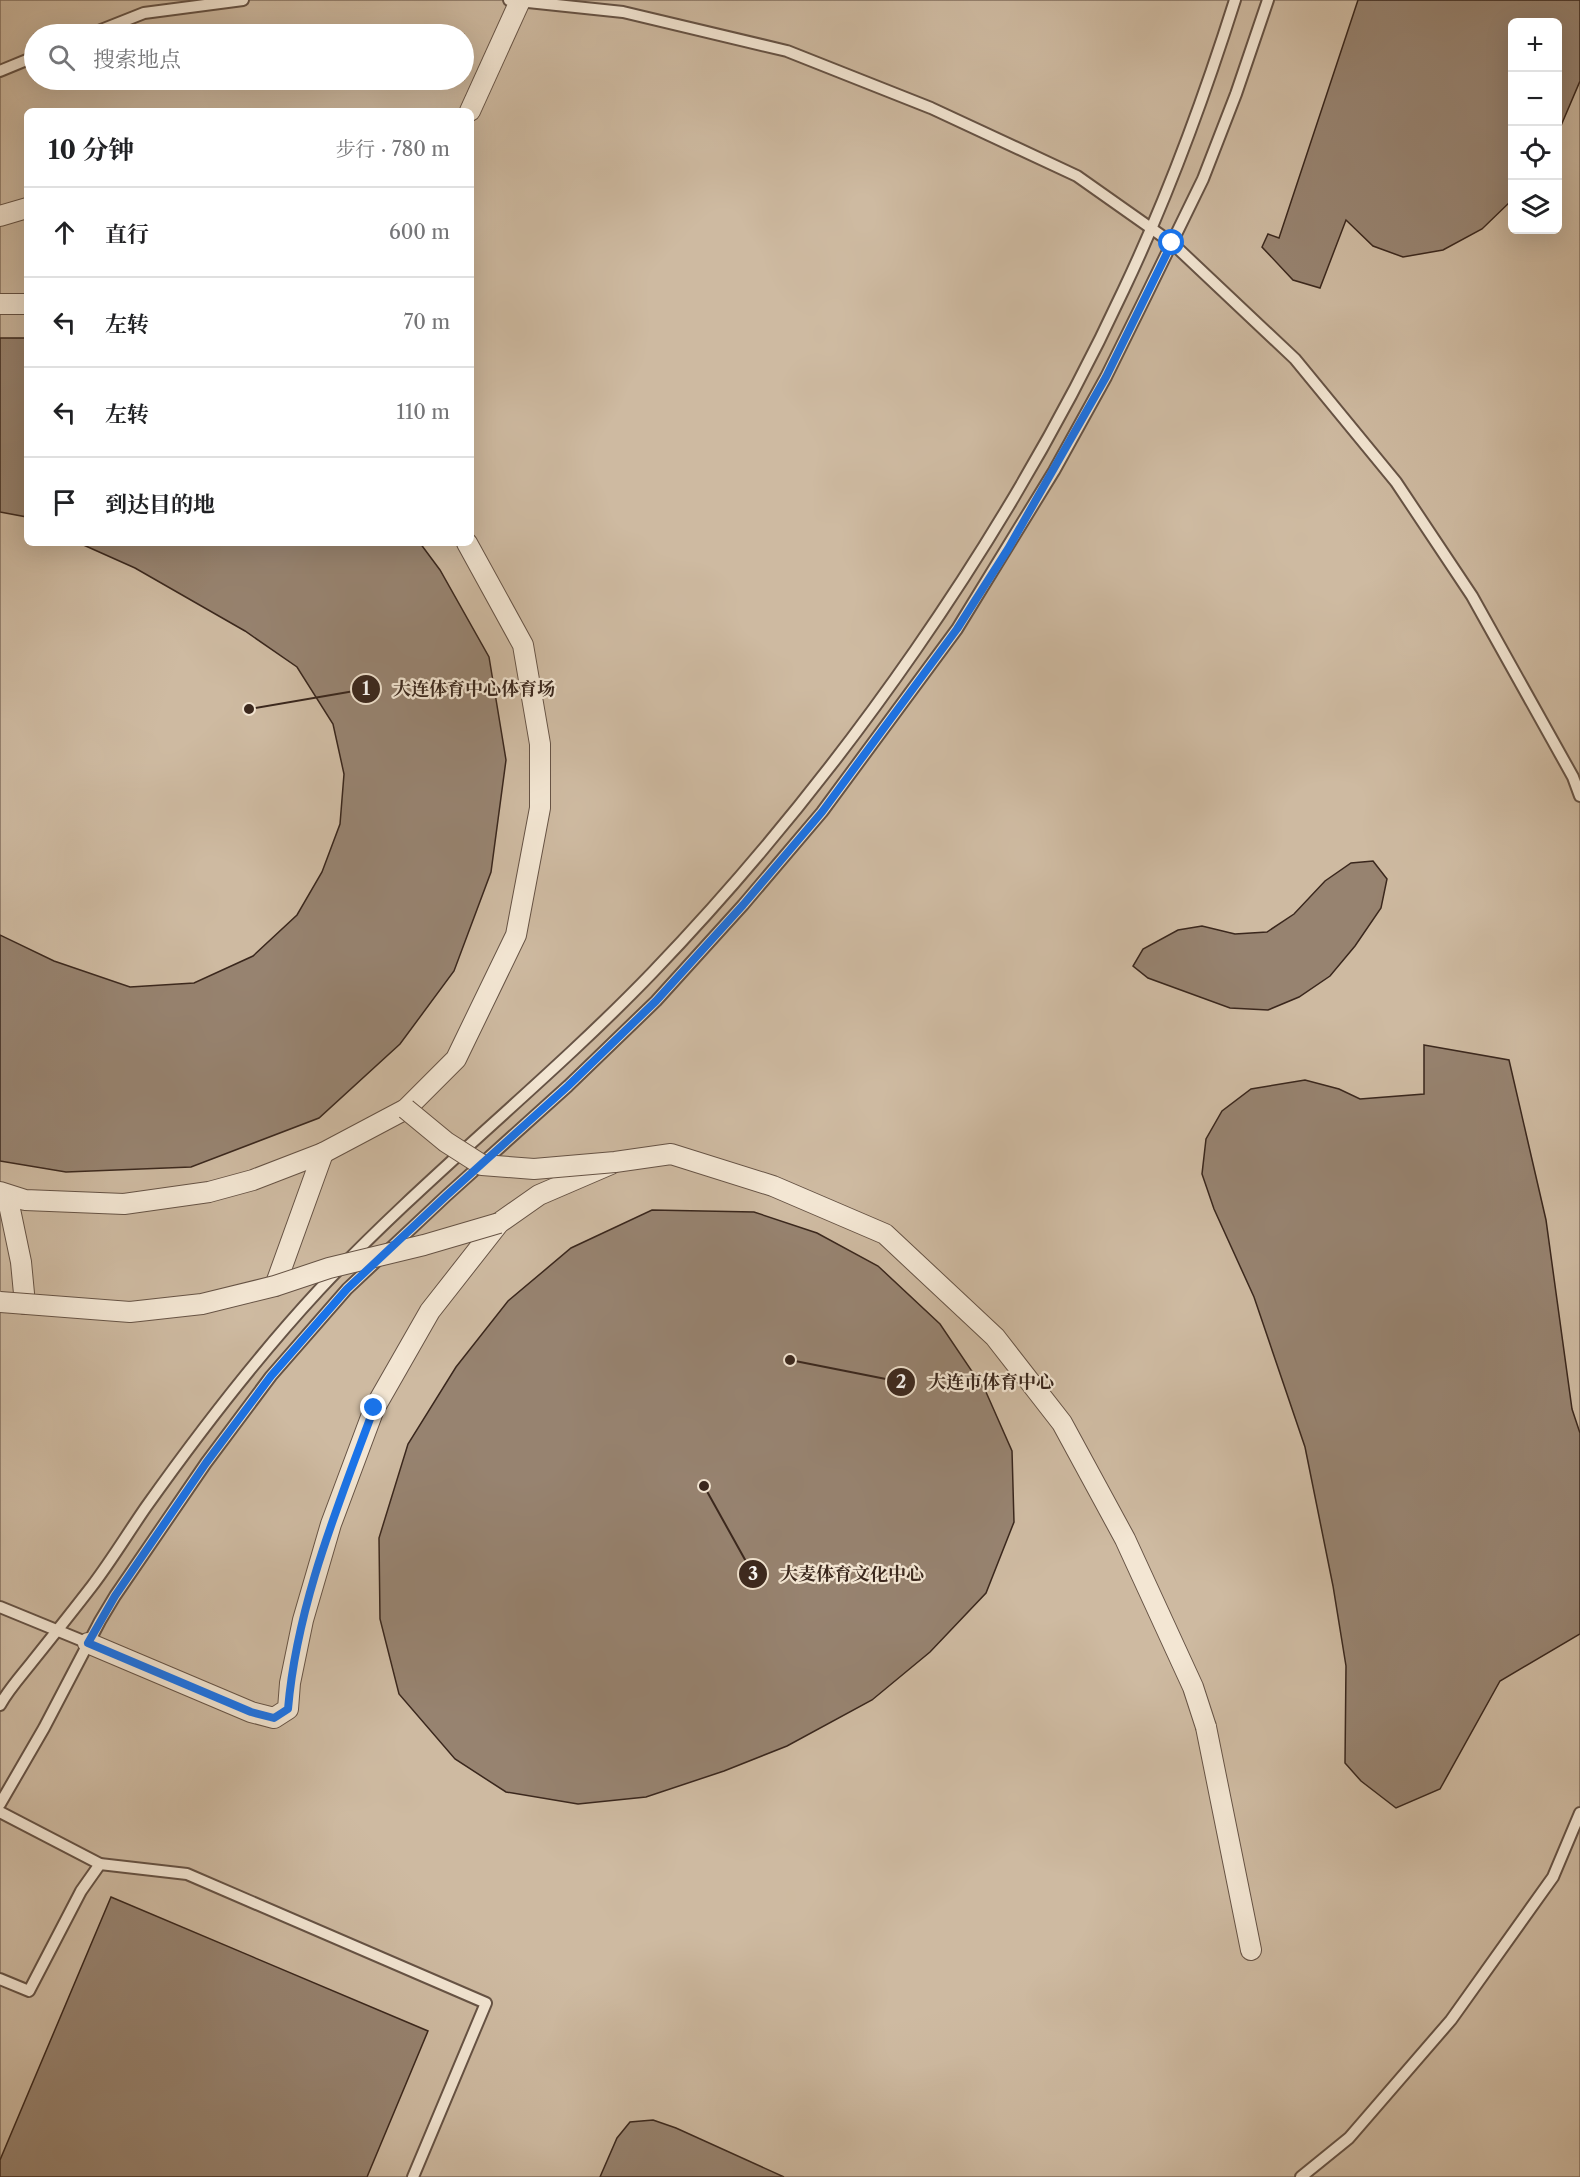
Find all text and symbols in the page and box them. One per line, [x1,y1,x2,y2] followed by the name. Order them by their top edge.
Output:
[1508,18,1562,234] map controls
[1508,18,1562,72] button: +
[24,24,474,90] search box
[45,41,78,74] icon: search
[93,46,181,73] text: 搜索地点
[1508,72,1562,126] button: −
[1508,126,1562,180] button: locate
[48,134,135,166] text: 10 分钟
[335,137,450,161] text: 步行 · 780 m
[1508,180,1562,234] button: layers
[48,216,81,249] icon: ahead
[389,220,450,244] text: 600 m
[105,221,149,248] text: 直行
[1158,229,1184,255] route start
[48,306,81,339] icon: left
[404,310,450,334] text: 70 m
[105,311,149,338] text: 左转
[48,396,81,429] icon: left
[397,400,450,424] text: 110 m
[105,401,149,428] text: 左转
[48,486,81,519] icon: arrive
[105,491,215,518] text: 到达目的地
[351,671,567,707] callout: 大连体育中心体育场
[362,678,370,700] text: 1
[393,678,555,700] text: 大连体育中心体育场
[886,1364,1066,1400] callout: 大连市体育中心
[896,1371,906,1393] text: 2
[928,1371,1054,1393] text: 大连市体育中心
[360,1394,386,1420] route end
[738,1556,936,1592] callout: 大麦体育文化中心
[748,1563,758,1585] text: 3
[780,1563,924,1585] text: 大麦体育文化中心

